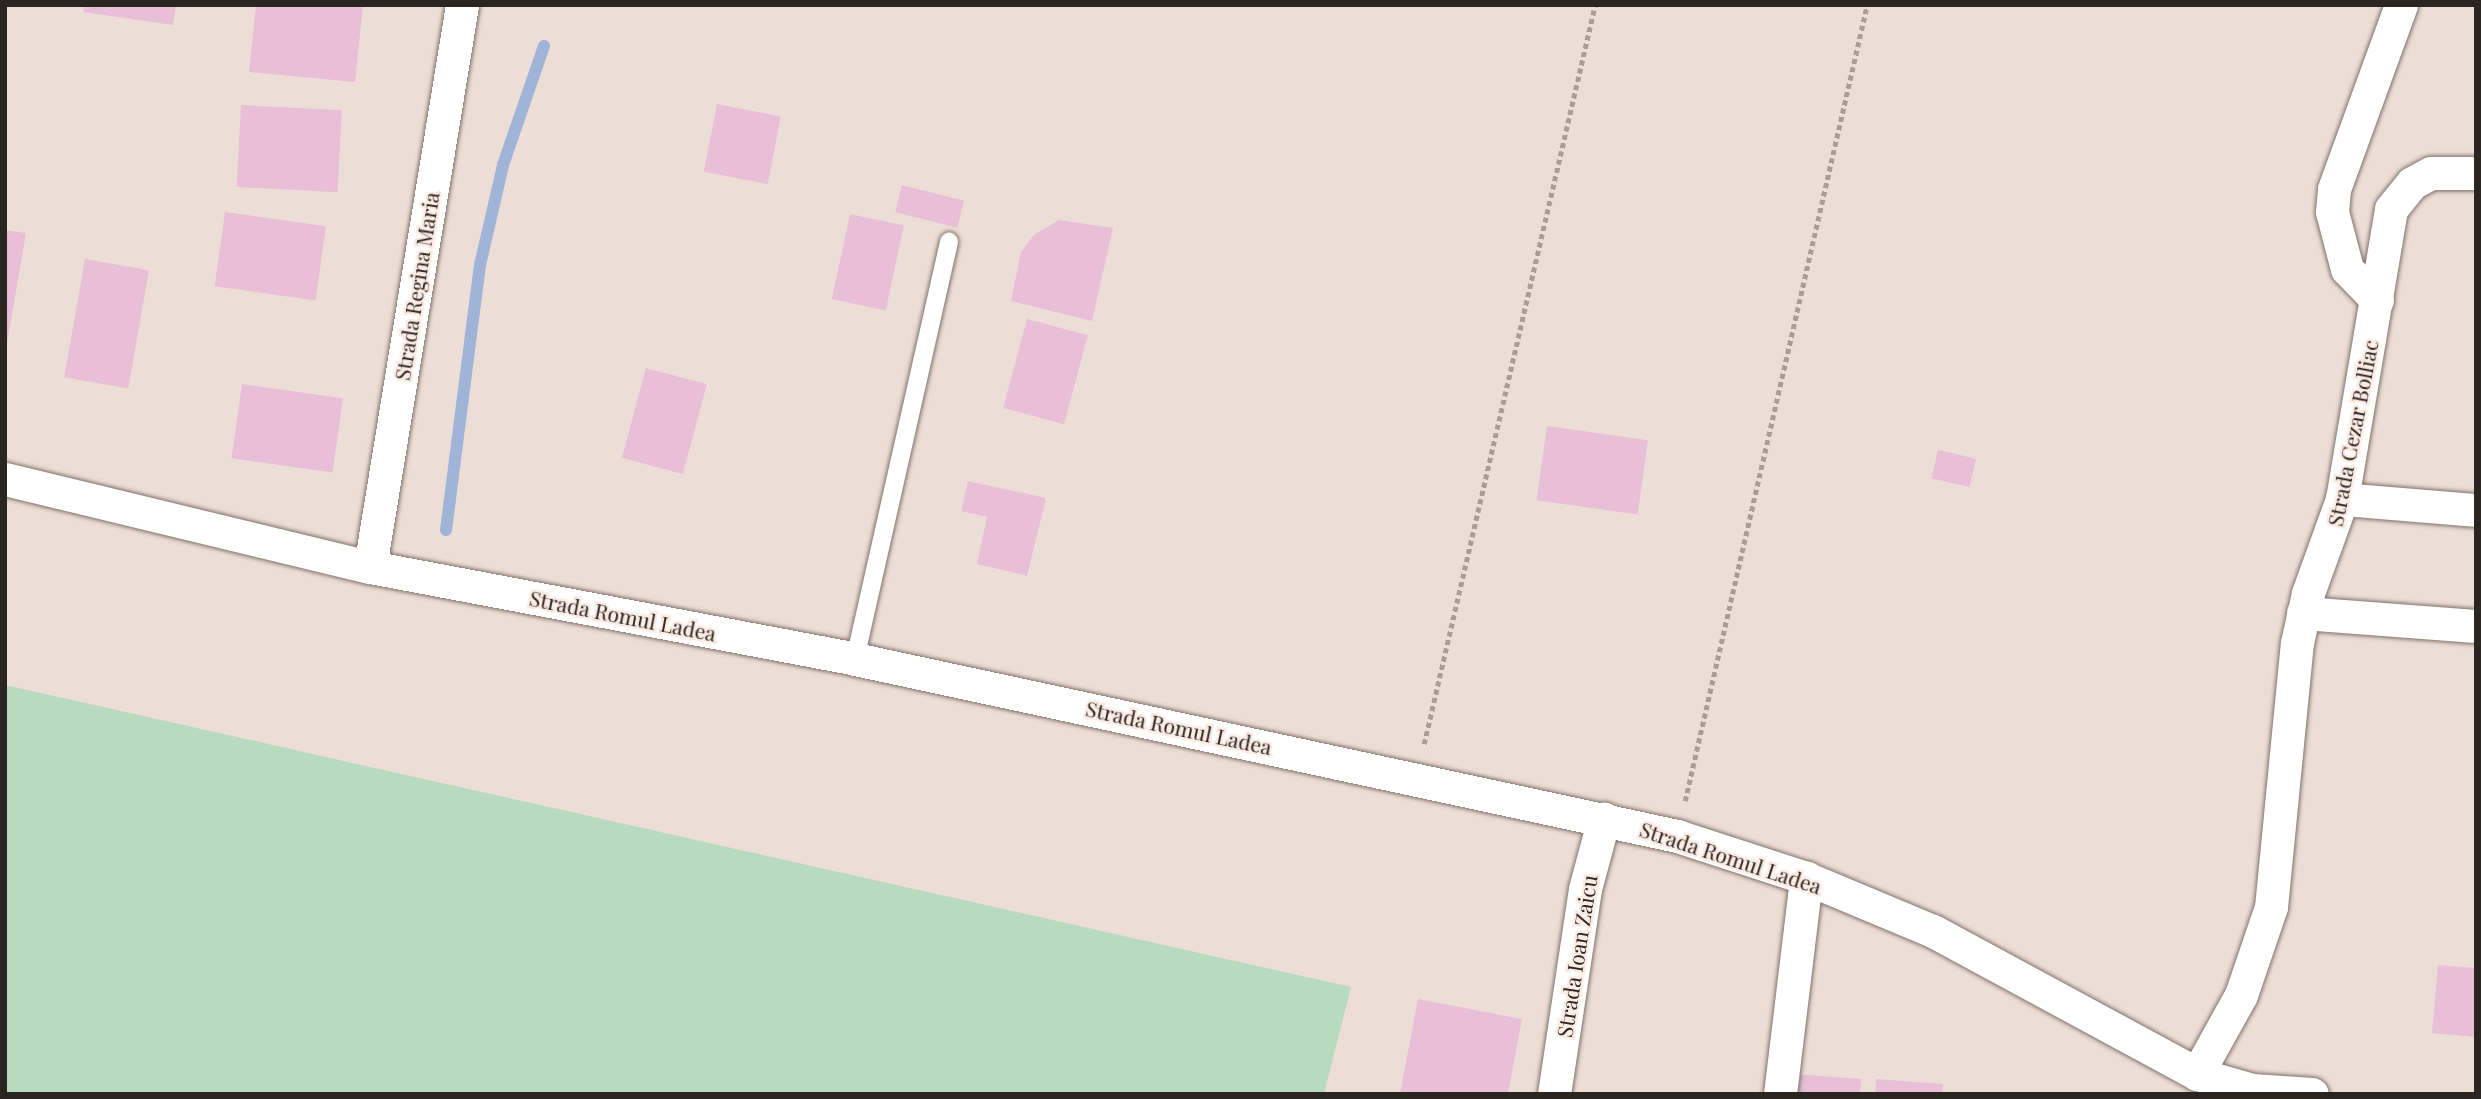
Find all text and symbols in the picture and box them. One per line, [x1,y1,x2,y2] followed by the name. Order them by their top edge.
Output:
[389,190,443,382] street label: Strada Regina Maria
[2322,337,2382,529] street label: Strada Cezar Bolliac
[527,585,719,645] street label: Strada Romul Ladea
[1084,695,1274,759] street label: Strada Romul Ladea
[1637,816,1825,898] street label: Strada Romul Ladea
[1551,873,1601,1039] street label: Strada Ioan Zaicu

